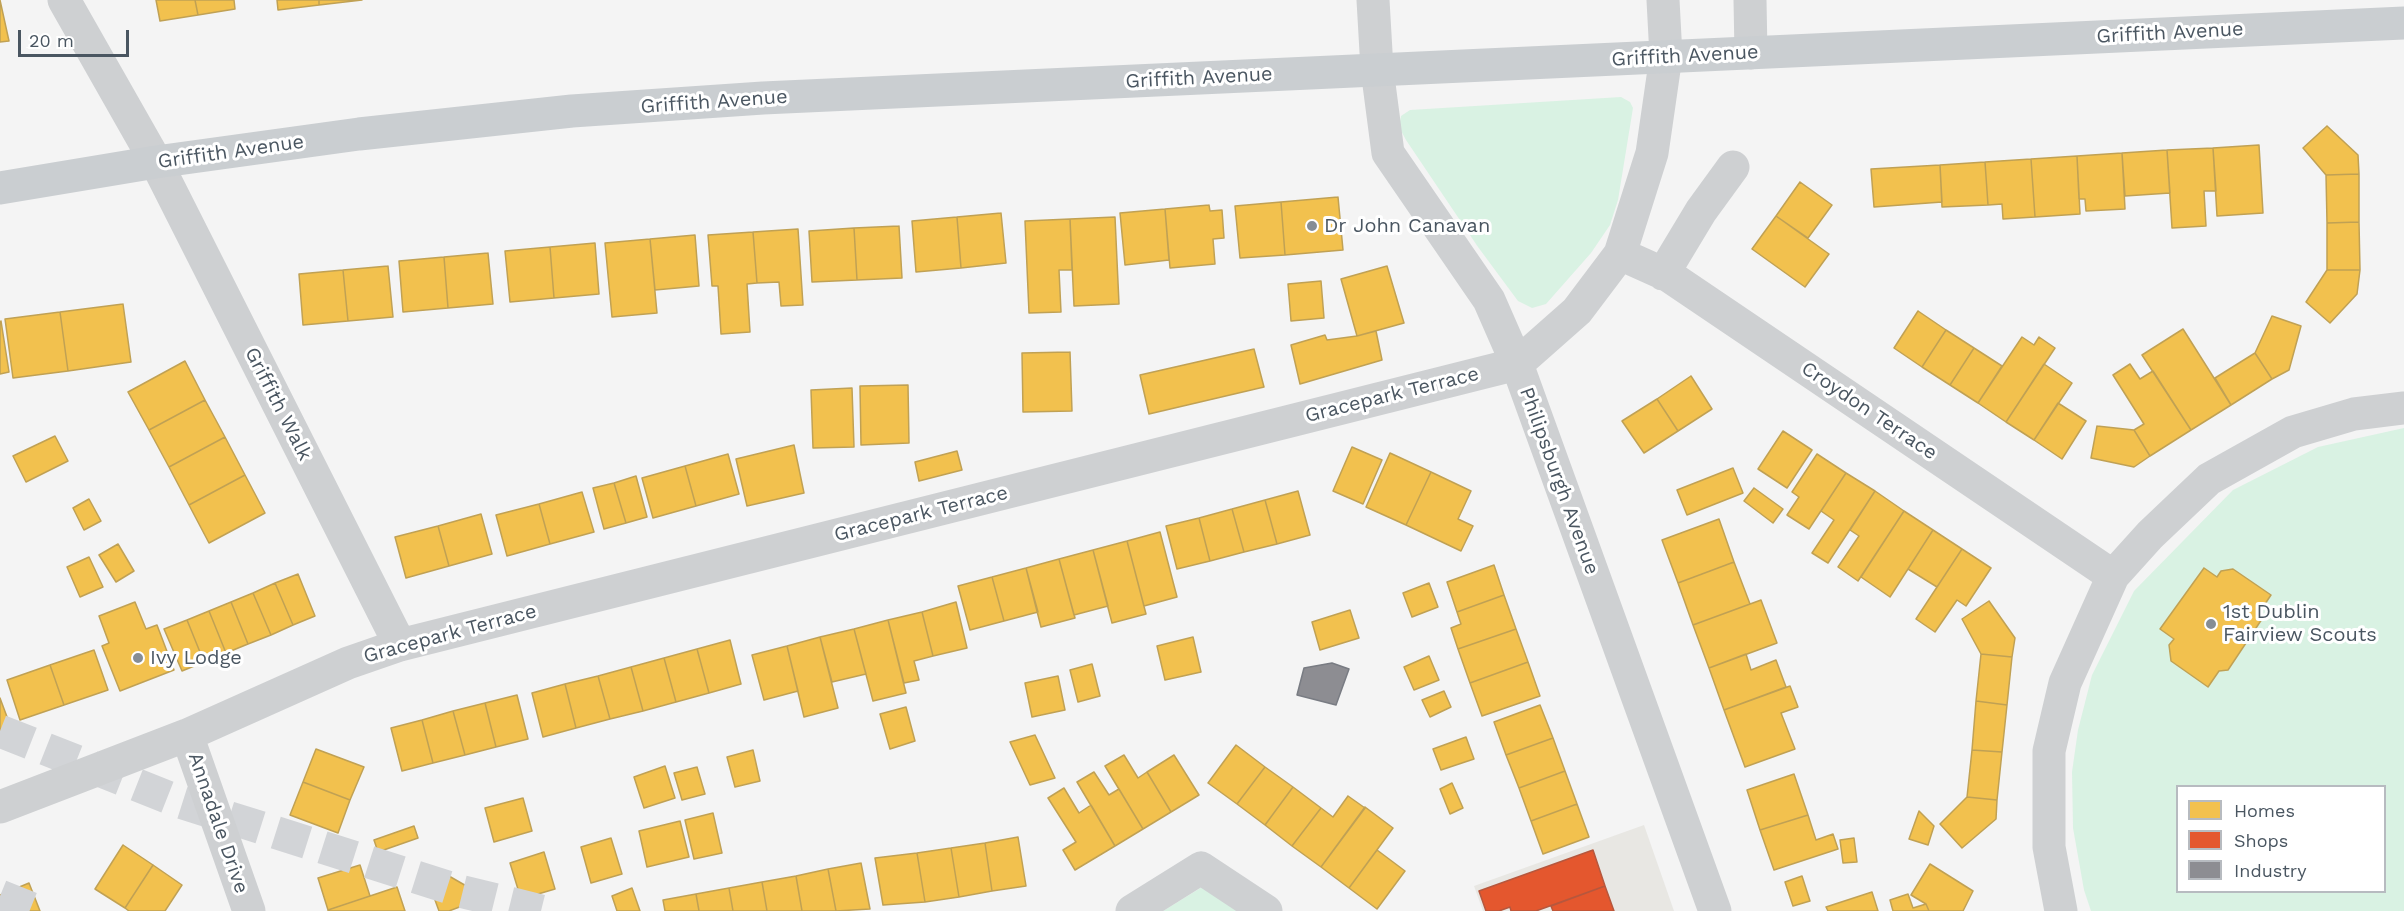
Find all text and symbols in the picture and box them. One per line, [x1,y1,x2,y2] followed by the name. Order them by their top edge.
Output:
[2096,17,2244,49] street label: Griffith Avenue
[21,18,132,56] scale bar
[29,30,74,51] text: 20 m
[1611,40,1759,72] street label: Griffith Avenue
[1125,62,1273,94] street label: Griffith Avenue
[640,85,788,119] street label: Griffith Avenue
[156,130,306,174] street label: Griffith Avenue
[1324,214,1490,238] place label: Dr John Canavan
[1305,219,1319,233] marker: Dr John Canavan
[239,343,317,465] street label: Griffith Walk
[1796,357,1942,465] street label: Croydon Terrace
[1303,362,1481,428] street label: Gracepark Terrace
[1514,384,1604,578] street label: Philipsburgh Avenue
[832,481,1010,547] street label: Gracepark Terrace
[361,599,539,669] street label: Gracepark Terrace
[2223,600,2377,647] place label: 1st Dublin Fairview Scouts
[2204,617,2218,631] marker: 1st Dublin Fairview Scouts
[150,646,242,670] place label: Ivy Lodge
[131,651,145,665] marker: Ivy Lodge
[183,749,253,897] street label: Annadale Drive
[2176,785,2386,893] legend
[2234,800,2295,821] text: Homes
[2234,830,2288,851] text: Shops
[2234,860,2306,881] text: Industry

